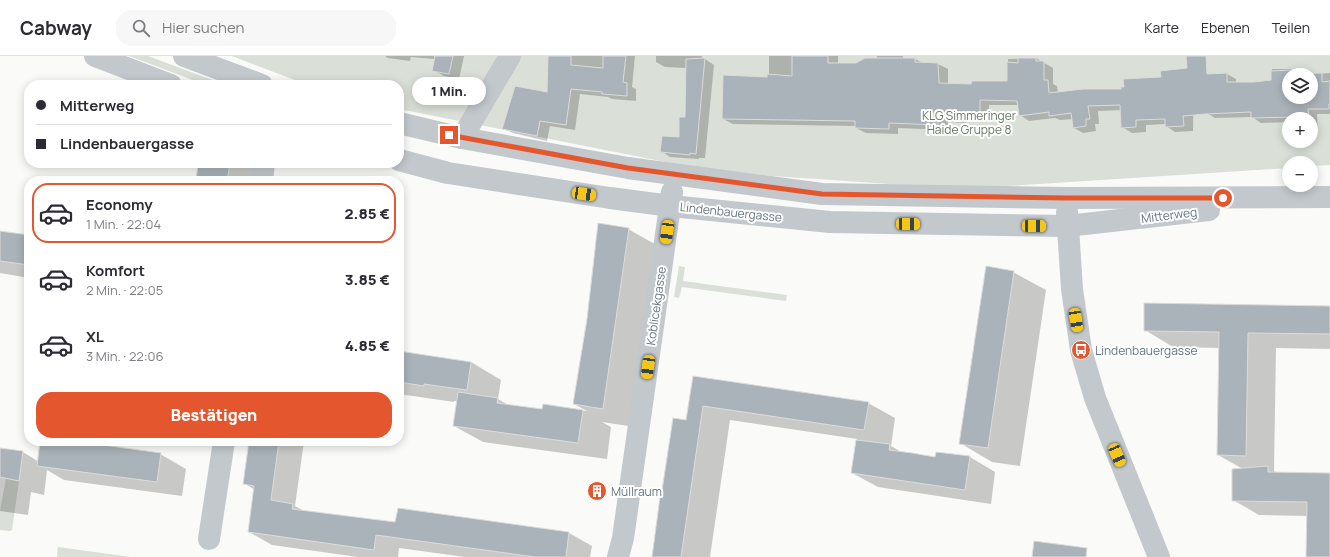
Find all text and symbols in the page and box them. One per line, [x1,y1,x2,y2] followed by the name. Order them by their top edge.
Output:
[116,10,396,46] search box
[20,15,92,41] text: Cabway
[130,17,152,39] icon: search
[162,17,244,38] text: Hier suchen
[1144,18,1179,37] text: Karte
[1201,18,1250,37] text: Ebenen
[1272,18,1310,37] text: Teilen
[1282,68,1318,192] map controls
[1282,68,1318,104] button: layers
[412,77,486,105] callout: 1 Min.
[431,82,467,100] text: 1 Min.
[60,95,134,116] text: Mitterweg
[922,107,1017,138] park label: KLG Simmeringer Haide Gruppe 8
[1282,112,1318,148] button: +
[440,126,458,144] route end
[60,133,194,154] text: Lindenbauergasse
[1282,156,1318,192] button: −
[571,186,597,202] car
[1214,189,1232,207] route start
[86,194,153,215] text: Economy
[38,195,74,231] icon: car
[679,198,783,226] street label: Lindenbauergasse
[345,203,390,224] text: 2.85 €
[1140,203,1198,227] street label: Mitterweg
[86,215,161,233] text: 1 Min. · 22:04
[896,218,920,230] car
[659,219,675,245] car
[1022,220,1046,232] car
[86,260,145,281] text: Komfort
[38,261,74,297] icon: car
[642,266,670,346] street label: Koblicekgasse
[345,269,390,290] text: 3.85 €
[86,281,163,299] text: 2 Min. · 22:05
[1068,307,1084,333] car
[86,326,104,347] text: XL
[38,327,74,363] icon: car
[345,335,390,356] text: 4.85 €
[1070,339,1092,361] bus stop icon: Lindenbauergasse
[1095,342,1197,359] place label: Lindenbauergasse
[86,347,164,365] text: 3 Min. · 22:06
[640,354,656,380] car
[36,392,392,438] button: Bestätigen
[1107,442,1127,468] car
[586,480,608,502] building icon: Müllraum
[611,483,662,500] place label: Müllraum

